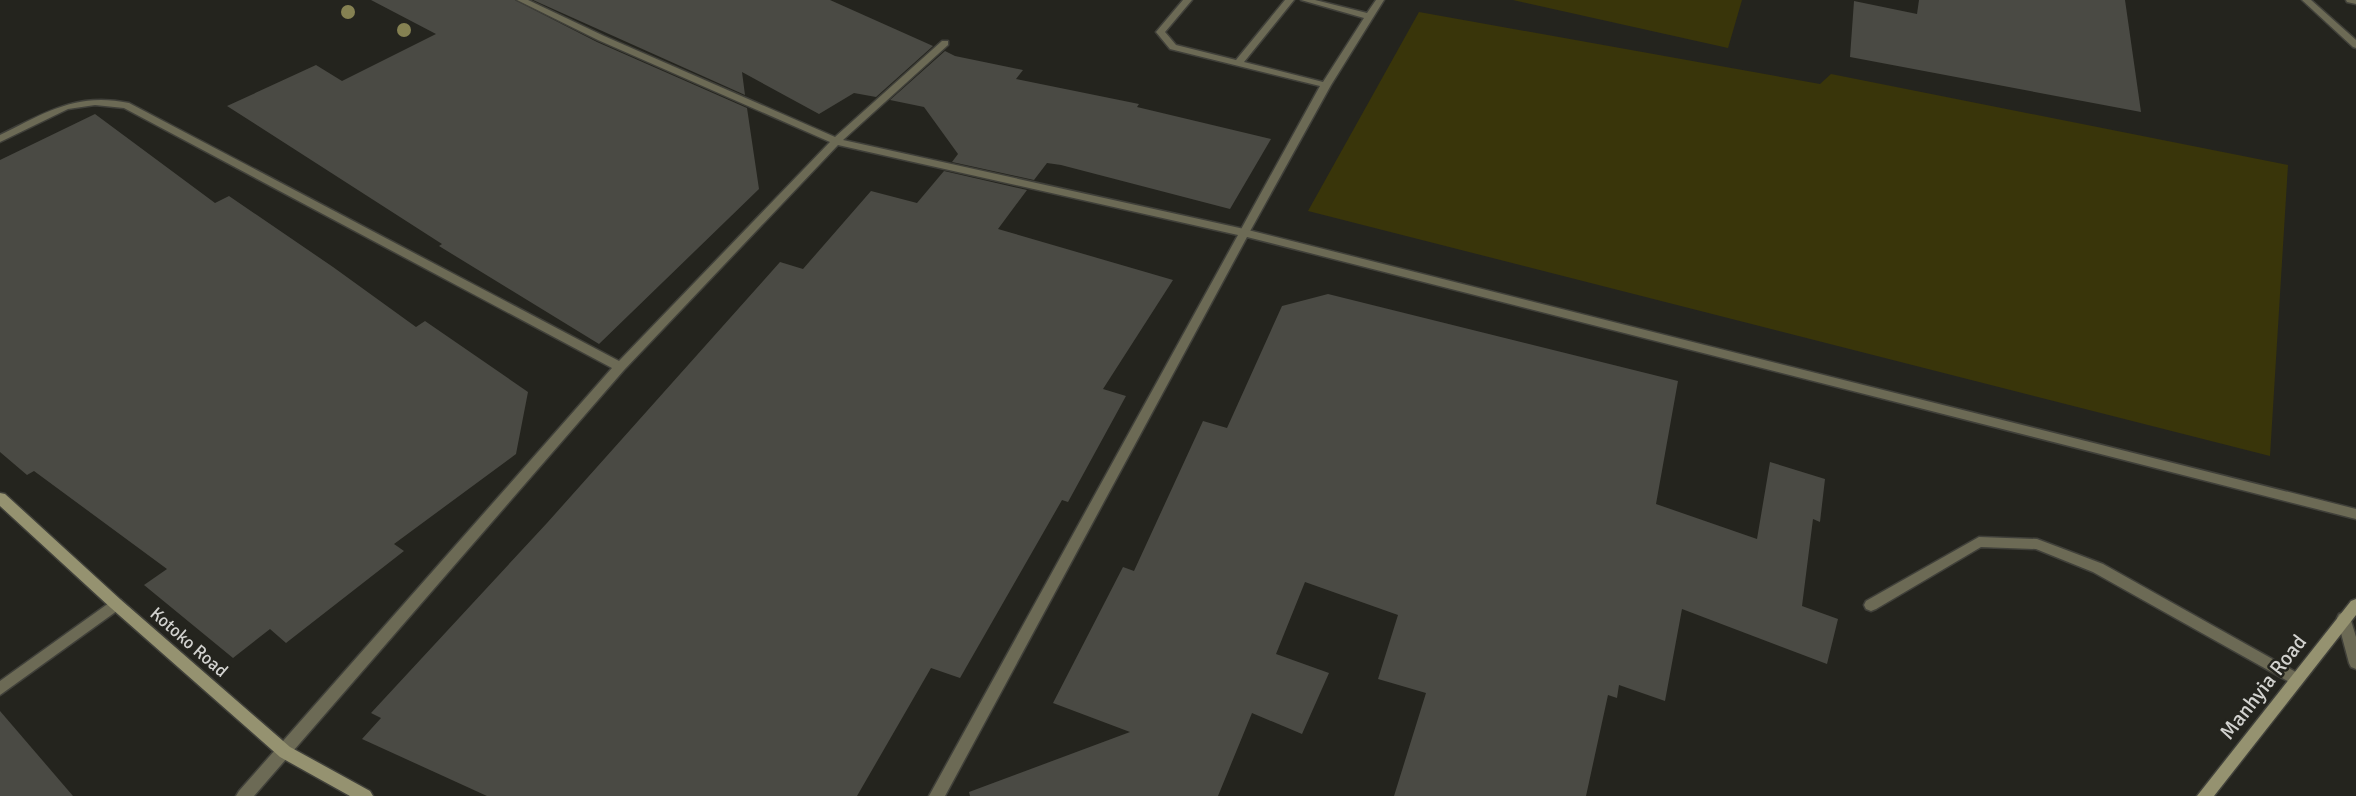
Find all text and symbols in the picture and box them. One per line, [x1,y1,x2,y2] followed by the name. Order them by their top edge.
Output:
[146,602,232,682] street label: Kotoko Road
[2214,629,2312,745] street label: Manhyia Road

